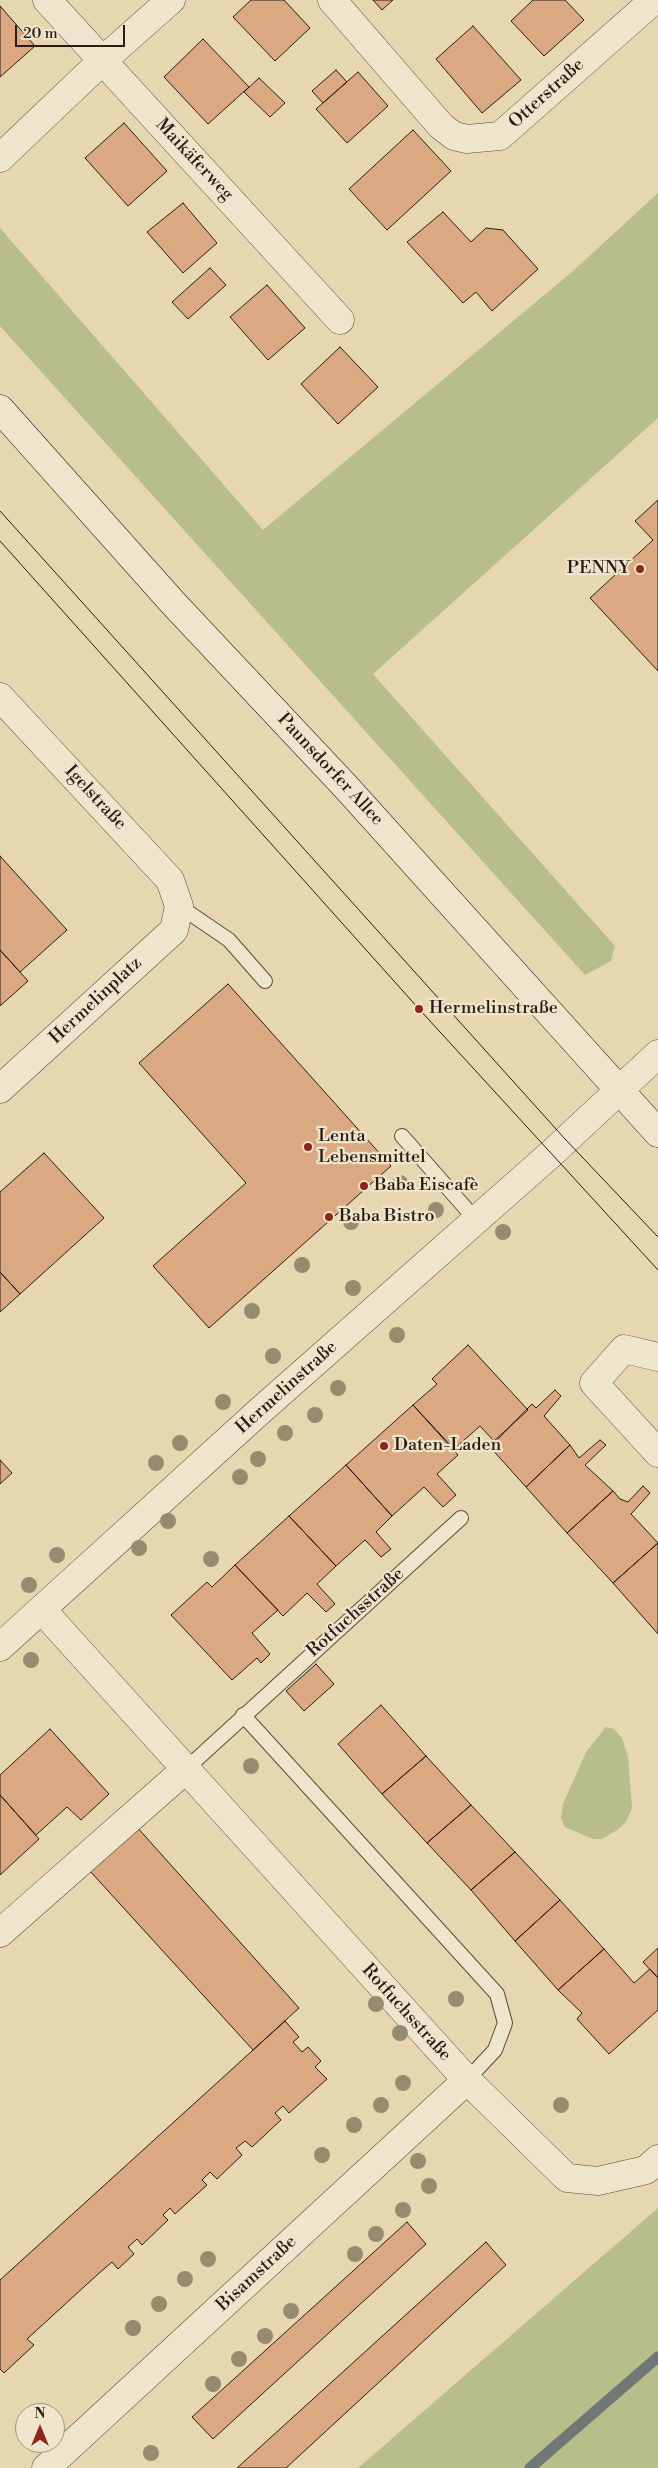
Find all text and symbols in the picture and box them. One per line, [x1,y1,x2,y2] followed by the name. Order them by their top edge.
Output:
[18,15,128,47] scale bar
[23,24,58,43] text: 20 m
[505,55,589,133] street label: Otterstraße
[150,114,238,206] street label: Maikäferweg
[567,558,630,580] place label: PENNY
[634,563,646,575] marker: PENNY
[272,709,388,831] street label: Paunsdorfer Allee
[60,761,130,835] street label: Igelstraße
[45,953,147,1049] street label: Hermelinplatz
[429,998,558,1020] place label: Hermelinstraße
[413,1003,425,1015] marker: Hermelinstraße
[318,1126,425,1168] place label: Lenta Lebensmittel
[302,1141,314,1153] marker: Lenta Lebensmittel
[374,1175,479,1197] place label: Baba Eiscafè
[358,1180,370,1192] marker: Baba Eiscafè
[339,1206,435,1228] place label: Baba Bistro
[323,1211,335,1223] marker: Baba Bistro
[232,1337,342,1439] street label: Hermelinstraße
[394,1435,501,1457] place label: Daten-Laden
[378,1440,390,1452] marker: Daten-Laden
[303,1564,409,1662] street label: Rotfuchsstraße
[357,1960,455,2066] street label: Rotfuchsstraße
[212,2231,302,2317] street label: Bisamstraße
[15,2403,65,2453] north arrow
[34,2405,46,2423] text: N

